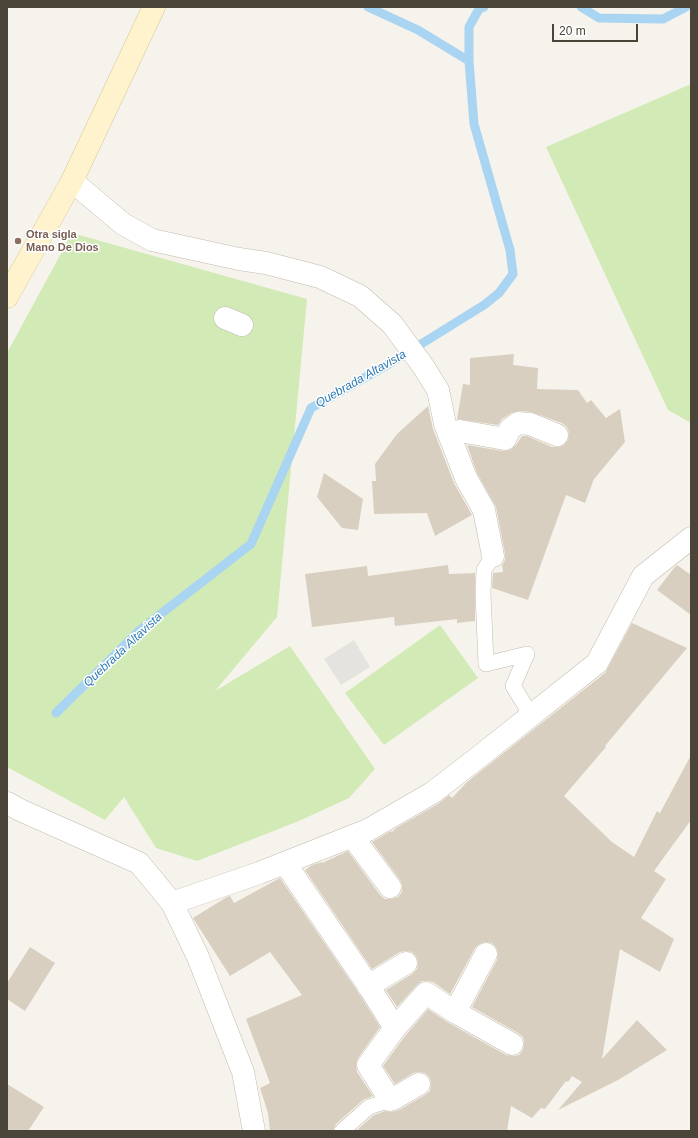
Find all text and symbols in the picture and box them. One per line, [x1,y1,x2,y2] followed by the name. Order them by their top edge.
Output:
[554,16,640,42] scale bar
[559,24,586,38] text: 20 m
[26,228,99,254] place label: Otra sigla Mano De Dios
[13,236,23,246] marker: Otra sigla Mano De Dios
[313,347,409,411] water label: Quebrada Altavista
[81,610,165,690] water label: Quebrada Altavista

